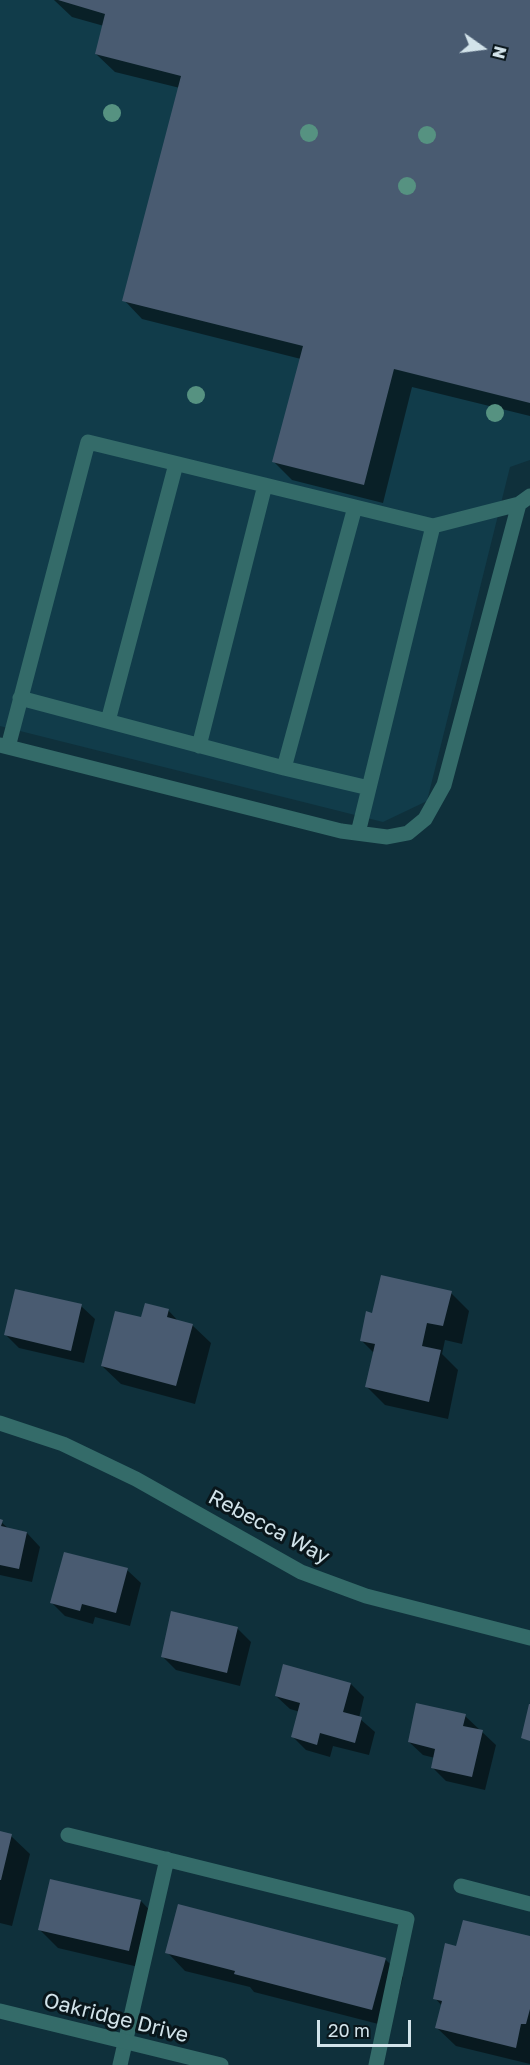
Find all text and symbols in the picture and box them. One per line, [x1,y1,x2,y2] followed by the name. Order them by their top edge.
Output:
[452,18,512,78] north arrow
[488,44,511,61] text: N
[204,1484,334,1570] street label: Rebecca Way
[41,1988,191,2048] street label: Oakridge Drive
[320,2008,414,2046] scale bar
[328,2019,370,2041] text: 20 m

